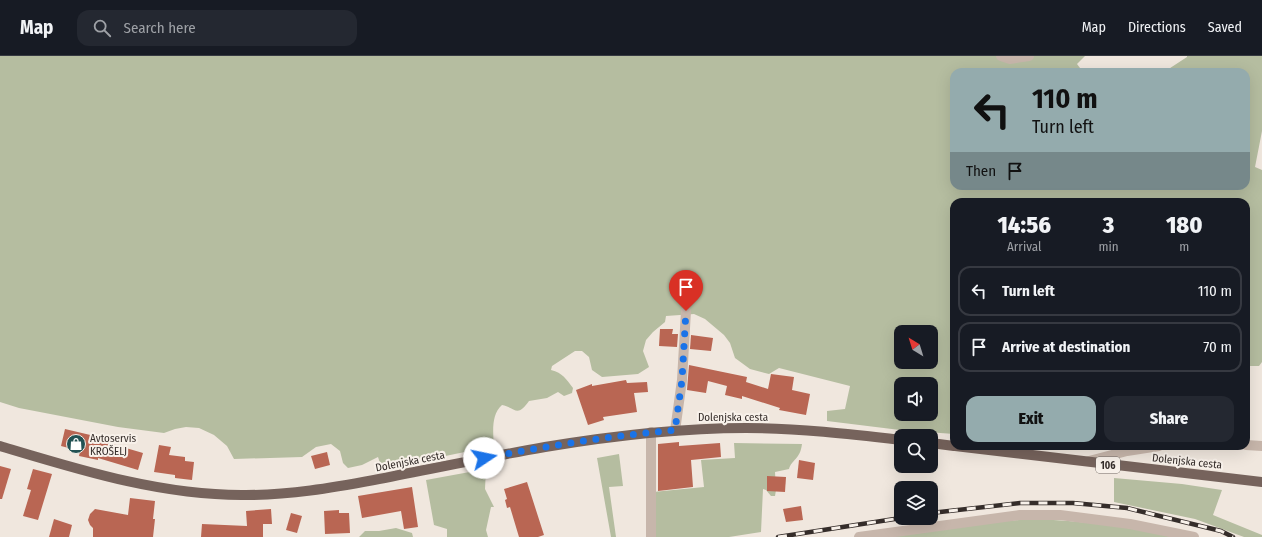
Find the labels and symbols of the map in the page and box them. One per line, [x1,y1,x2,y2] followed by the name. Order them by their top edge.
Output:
[669,270,703,311] pin
[894,325,938,369] north arrow
[698,411,768,424] street label: Dolenjska cesta
[90,432,137,458] place label: Avtoservis KROŠELJ
[65,433,87,455] shop icon: Avtoservis KROŠELJ
[463,437,505,479] position arrow
[374,448,446,475] street label: Dolenjska cesta
[1151,451,1223,472] street label: Dolenjska cesta
[1096,457,1120,473] road number: 106

